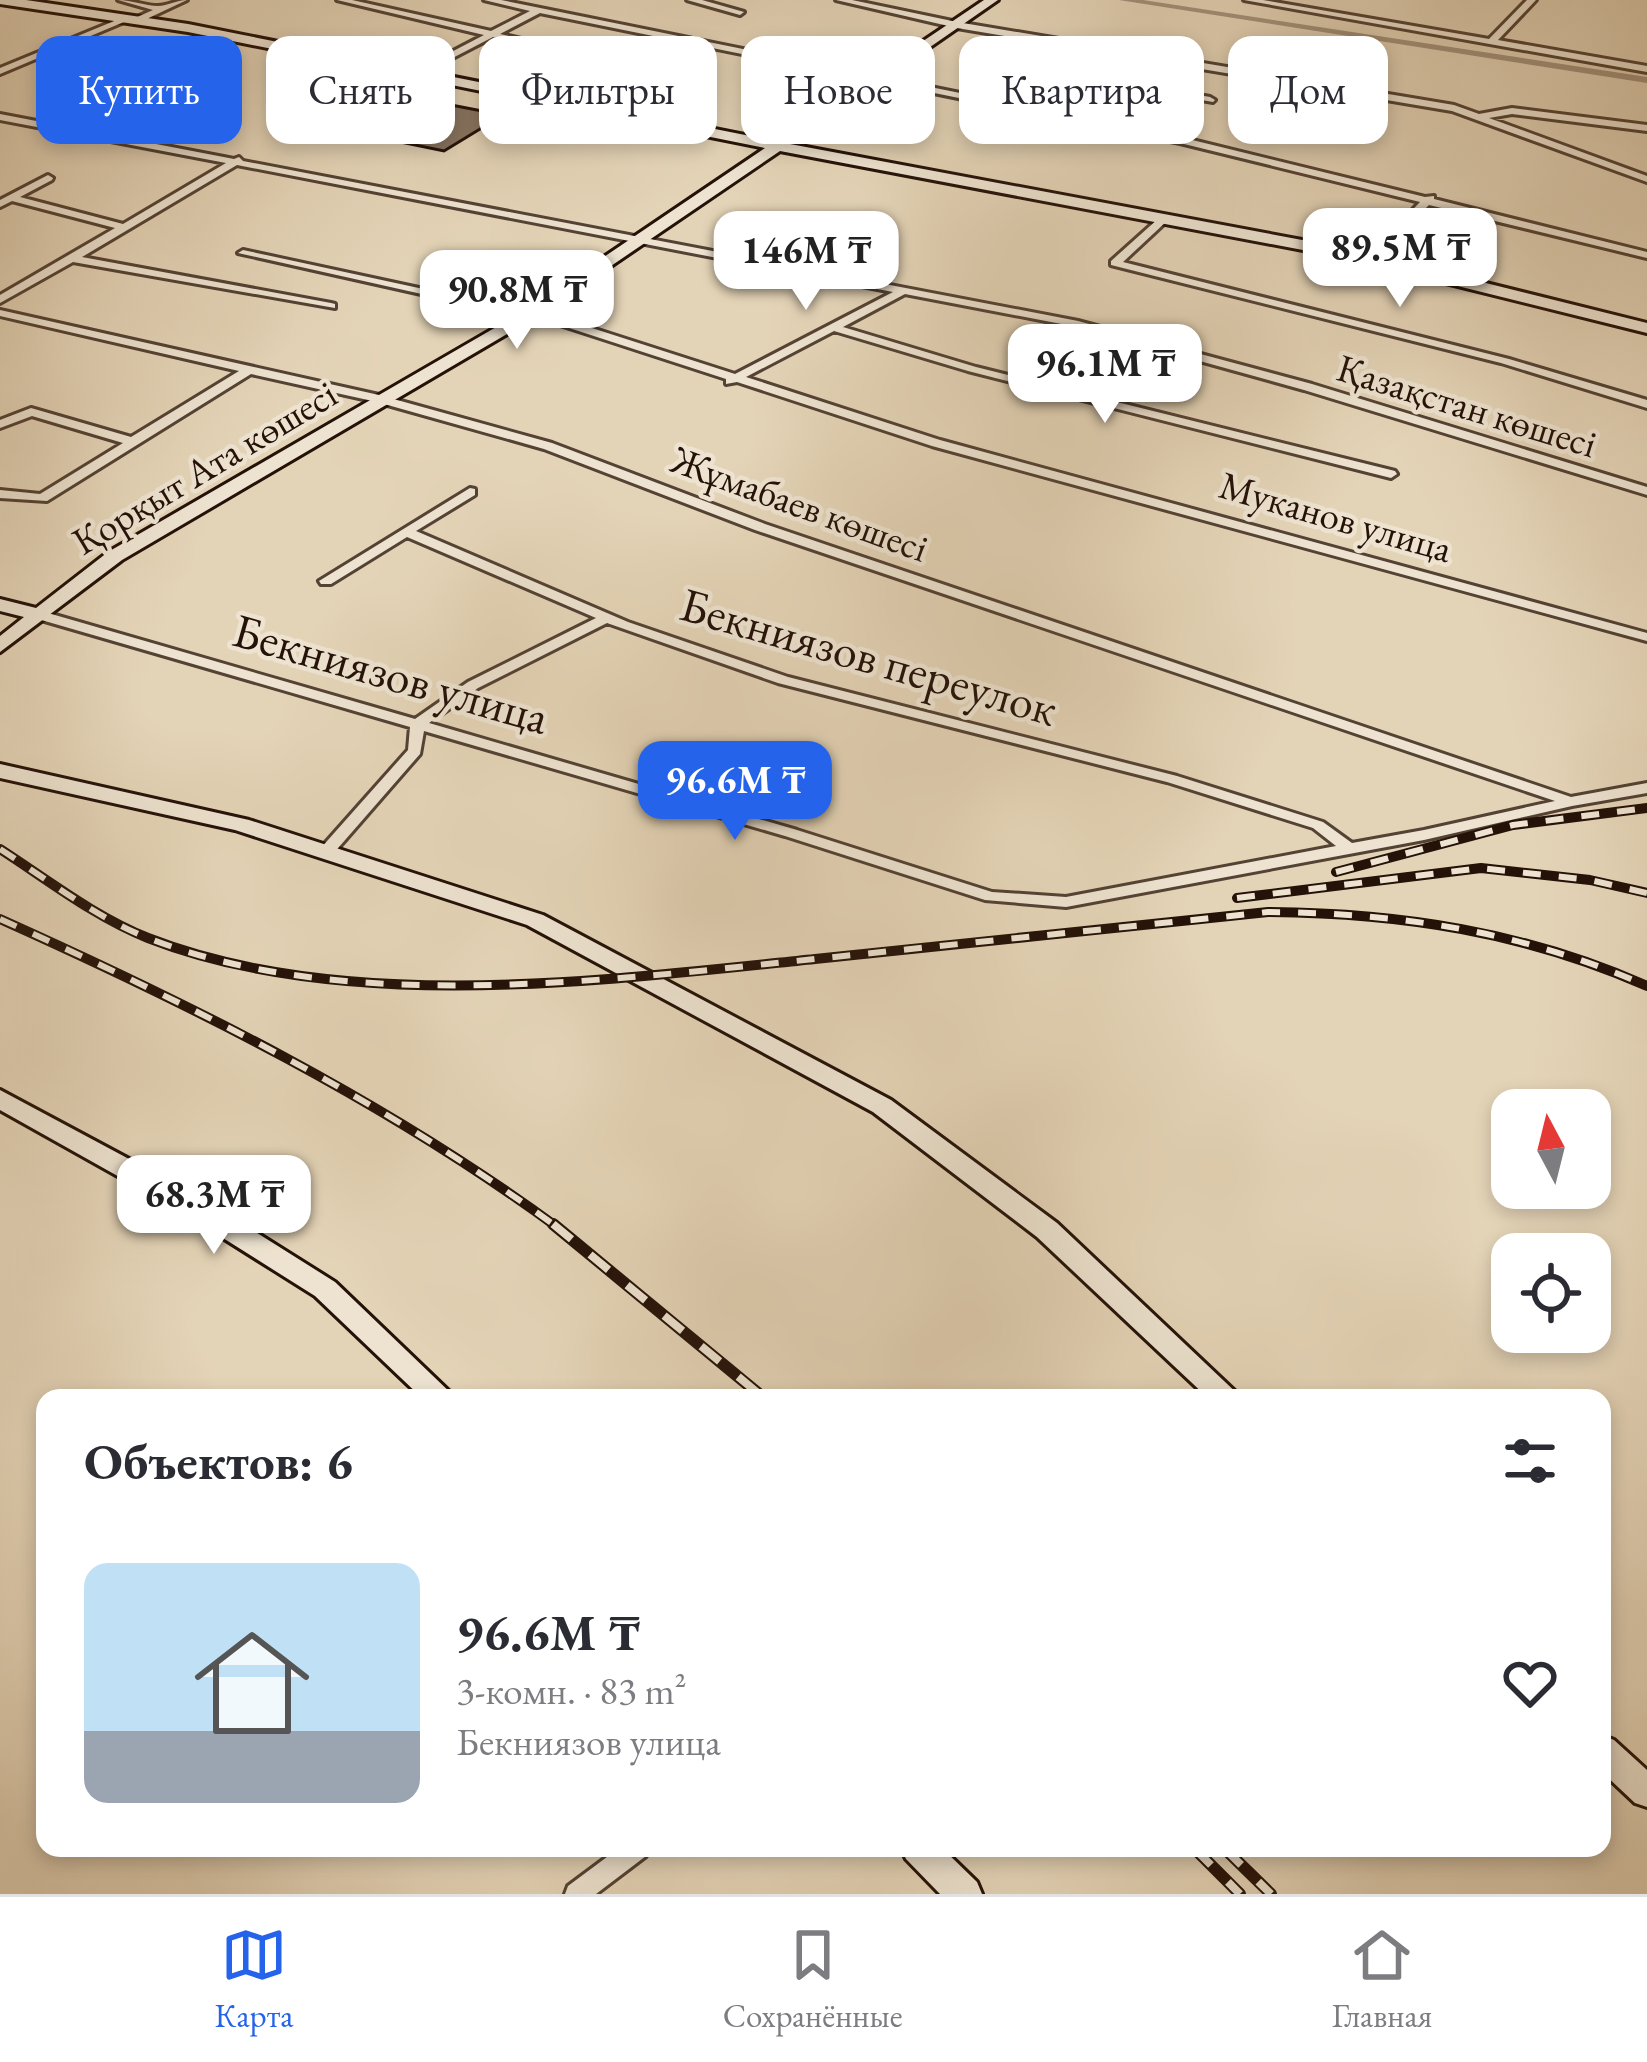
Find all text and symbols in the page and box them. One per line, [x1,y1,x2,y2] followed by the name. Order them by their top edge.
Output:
[36,36,242,144] chip: Купить
[266,36,455,144] chip: Снять
[479,36,717,144] chip: Фильтры
[741,36,935,144] chip: Новое
[959,36,1204,144] chip: Квартира
[1228,36,1388,144] chip: Дом
[1289,208,1511,310] pin: 89.5M ₸
[708,211,904,313] pin: 146M ₸
[1330,221,1470,272] text: 89.5M ₸
[741,224,871,275] text: 146M ₸
[406,250,628,352] pin: 90.8M ₸
[447,263,587,314] text: 90.8M ₸
[994,324,1216,426] pin: 96.1M ₸
[1035,337,1175,388] text: 96.1M ₸
[1331,342,1603,469] street label: Қазақстан көшесі
[62,368,346,567] street label: Қорқыт Ата көшесі
[664,433,935,574] street label: Жұмабаев көшесі
[1214,459,1458,574] street label: Муканов улица
[673,572,1065,740] street label: Бекниязов переулок
[226,598,557,748] street label: Бекниязов улица
[624,741,846,843] pin: 96.6M ₸
[665,754,805,805] text: 96.6M ₸
[1491,1089,1611,1209] north arrow
[1491,1089,1611,1353] map controls
[103,1155,325,1257] pin: 68.3M ₸
[144,1168,284,1219] text: 68.3M ₸
[1491,1233,1611,1353] button: locate
[84,1428,353,1494] text: Объектов: 6
[1497,1428,1563,1494] icon: filters
[456,1599,639,1665] text: 96.6M ₸
[180,1611,324,1755] icon: home
[1497,1650,1563,1716] icon: heart
[456,1665,687,1716] text: 3-комн. · 83 m²
[456,1716,721,1767] text: Бекниязов улица
[215,1922,293,2037] tab: Карта
[723,1922,903,2037] tab: Сохранённые
[1332,1922,1432,2037] tab: Главная

